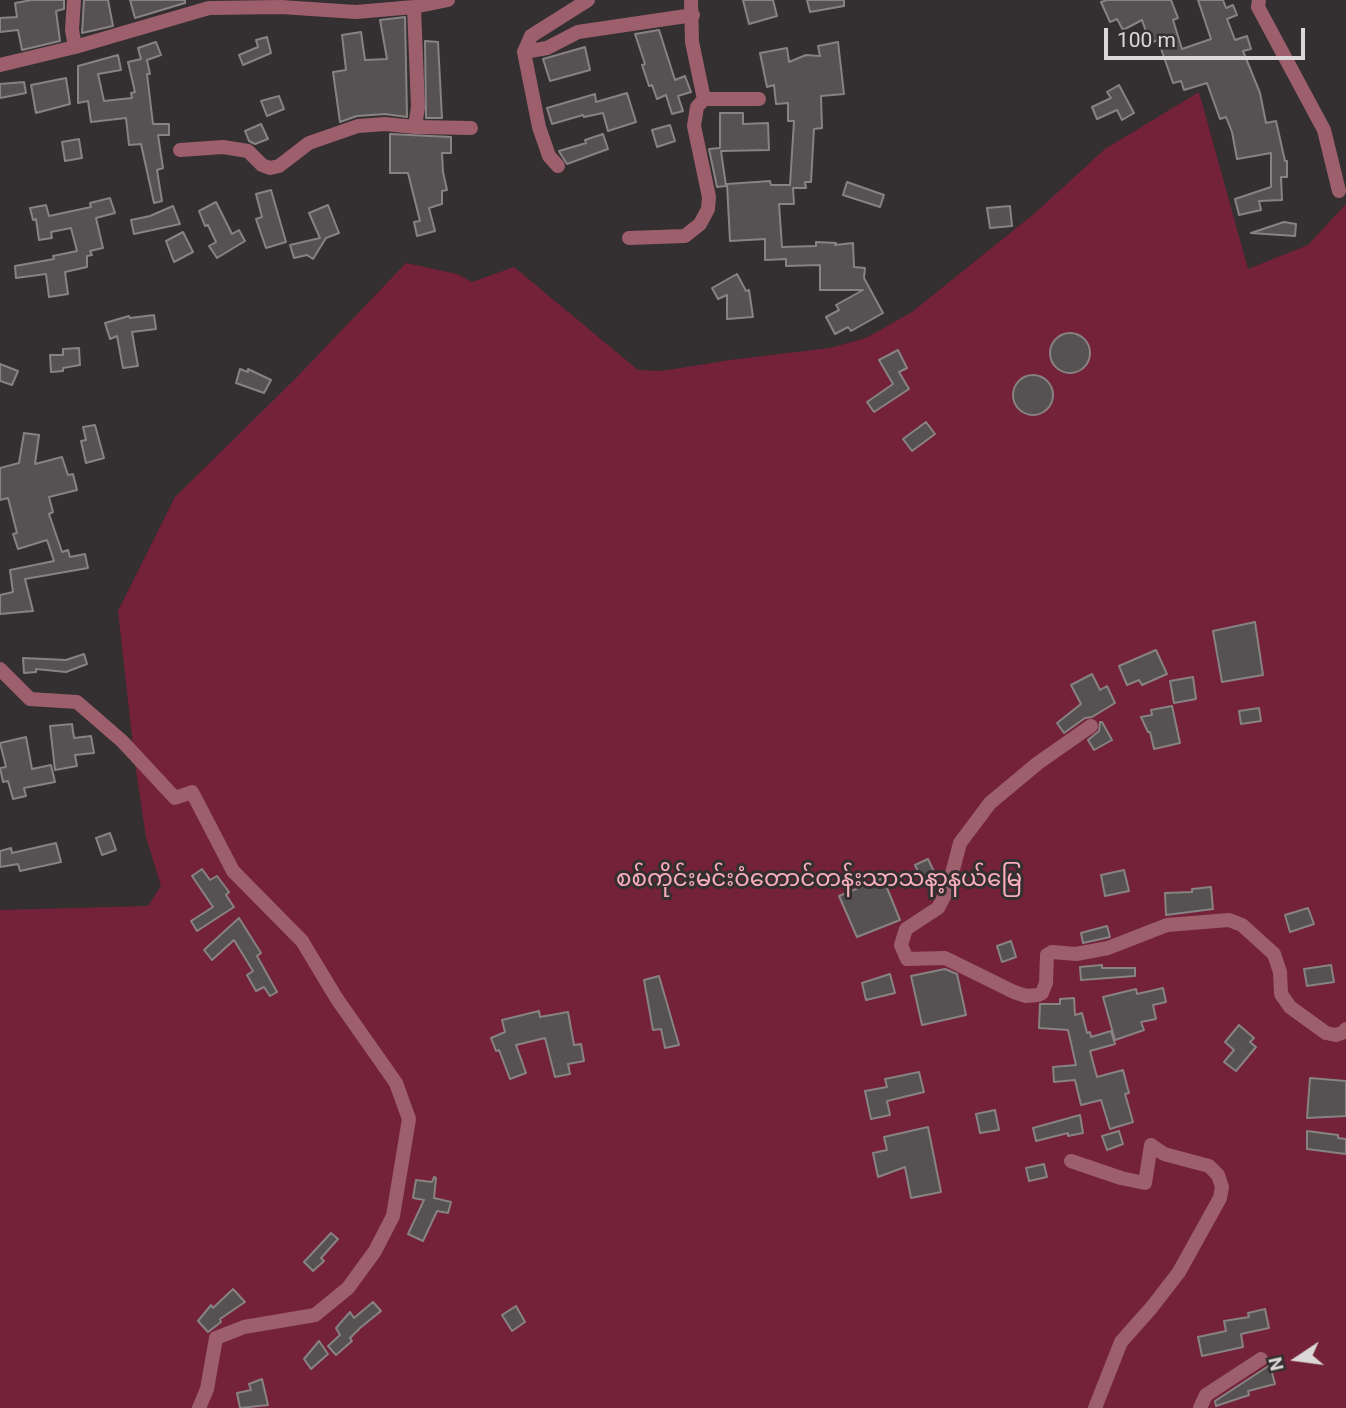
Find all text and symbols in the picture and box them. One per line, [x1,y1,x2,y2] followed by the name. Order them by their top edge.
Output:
[1108,14,1309,58] scale bar
[1117,28,1176,52] text: 100 m
[616,866,1022,894] park label: စစ်ကိုင်းမင်းဝံတောင်တန်းသာသနာ့နယ်မြေ
[1262,1324,1332,1394] north arrow
[1263,1355,1289,1373] text: N

